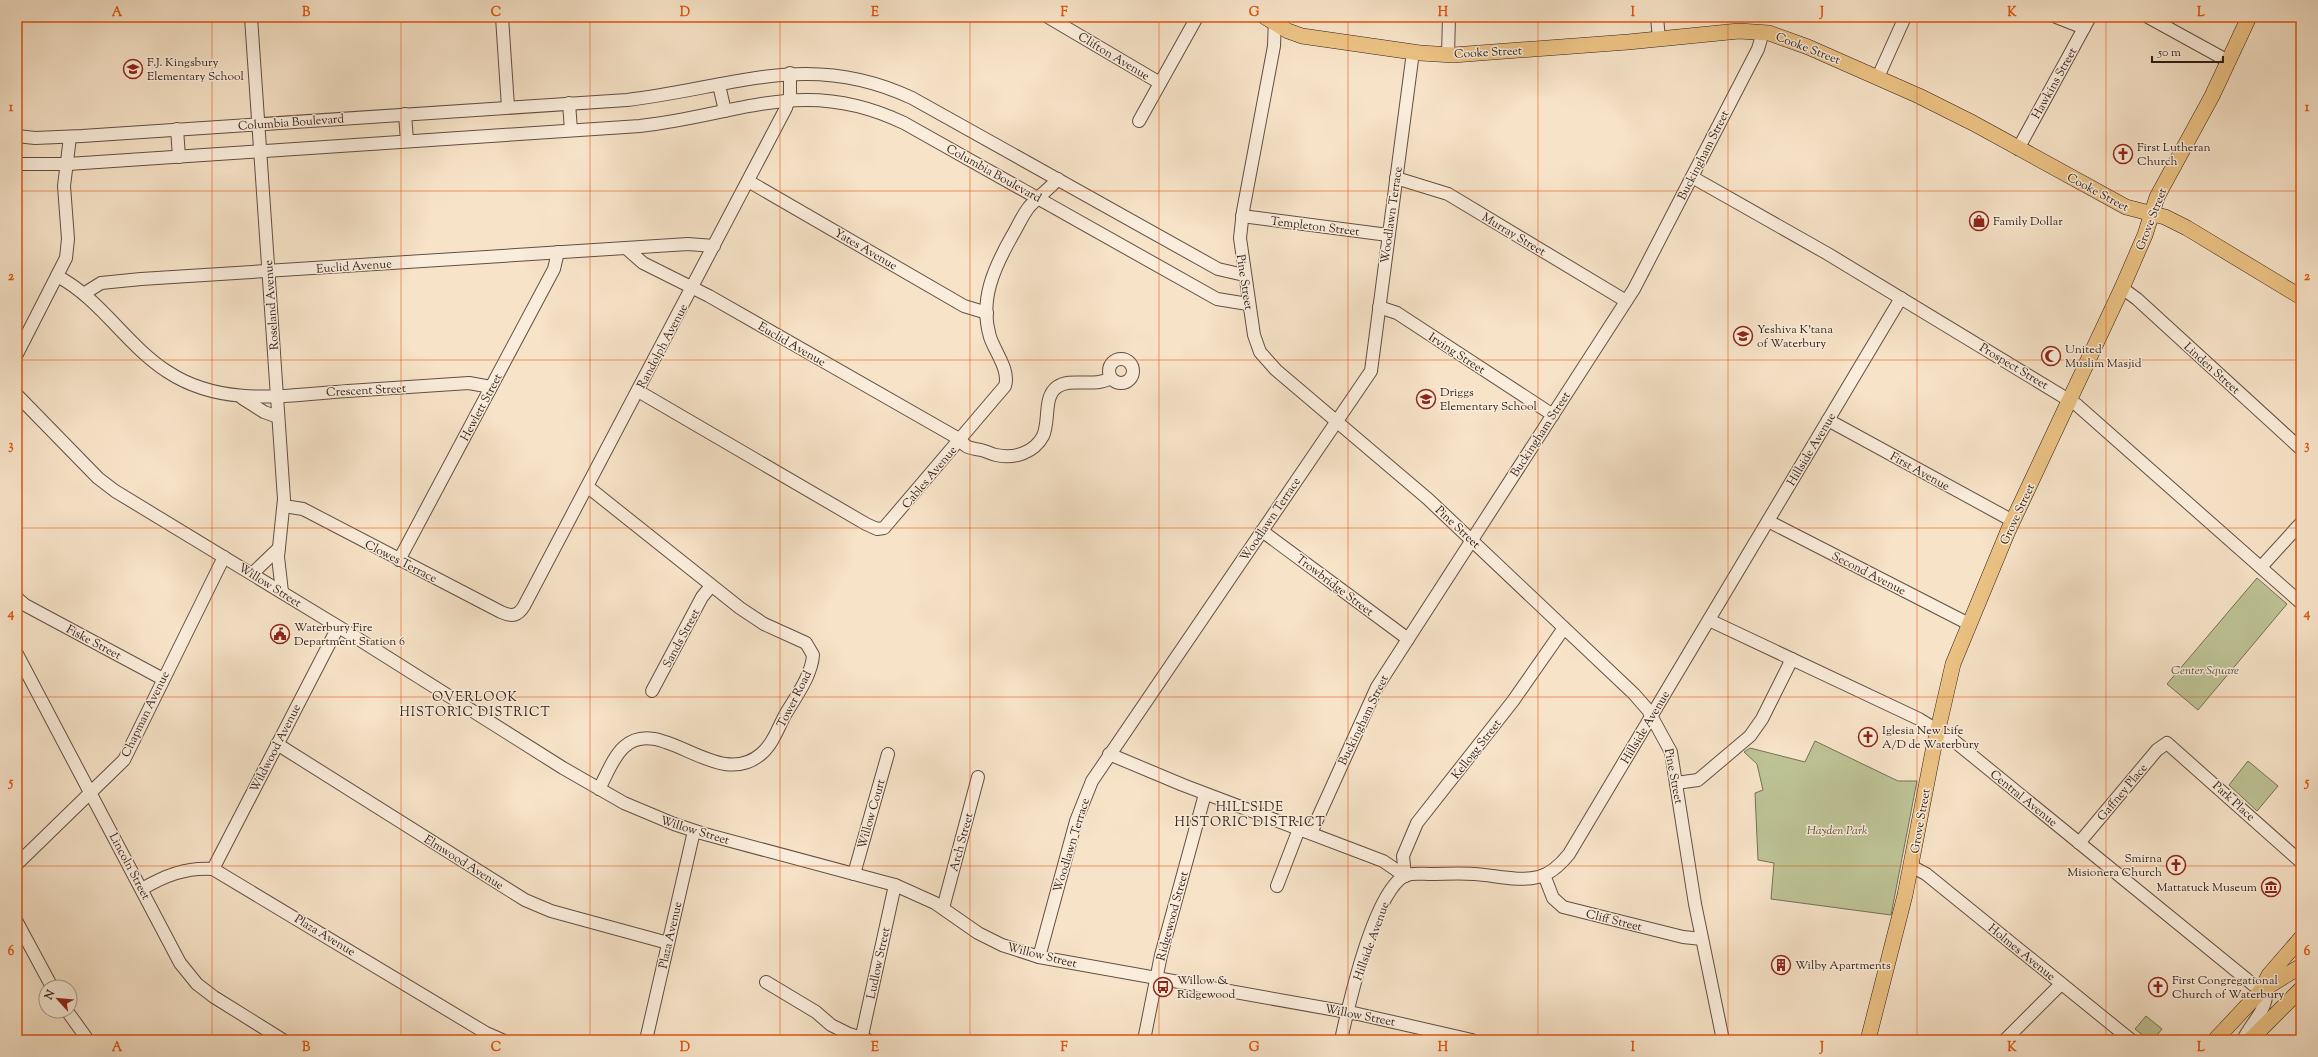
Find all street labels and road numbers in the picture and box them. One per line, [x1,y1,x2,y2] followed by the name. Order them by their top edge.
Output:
[1074,28,1153,86] street label: Clifton Avenue
[1773,28,1843,69] street label: Cooke Street
[1454,42,1522,64] street label: Cooke Street
[2028,45,2082,122] street label: Hawkins Street
[1673,107,1734,203] street label: Buckingham Street
[237,110,345,136] street label: Columbia Boulevard
[943,140,1045,208] street label: Columbia Boulevard
[1376,165,1408,265] street label: Woodlawn Terrace
[2063,169,2132,217] street label: Cooke Street
[2132,186,2172,253] street label: Grove Street
[1478,209,1549,261] street label: Murray Street
[1269,213,1360,241] street label: Templeton Street
[831,225,901,275] street label: Yates Avenue
[1231,253,1257,311] street label: Pine Street
[316,255,393,279] street label: Euclid Avenue
[260,259,284,351] street label: Roseland Avenue
[633,300,693,392] street label: Randolph Avenue
[754,318,829,372] street label: Euclid Avenue
[1425,329,1488,379] street label: Irving Street
[2179,338,2244,399] street label: Linden Street
[1976,339,2051,395] street label: Prospect Street
[456,370,507,445] street label: Hewlett Street
[326,380,406,402] street label: Crescent Street
[1506,388,1575,481] street label: Buckingham Street
[1783,409,1841,490] street label: Hillside Avenue
[898,442,962,513] street label: Cables Avenue
[1886,448,1953,496] street label: First Avenue
[1236,474,1306,565] street label: Woodlawn Terrace
[1996,481,2040,548] street label: Grove Street
[1431,502,1484,553] street label: Pine Street
[361,536,440,588] street label: Clowes Terrace
[1828,547,1909,601] street label: Second Avenue
[1292,551,1377,621] street label: Trowbridge Street
[234,559,304,612] street label: Willow Street
[659,606,705,671] street label: Sands Street
[63,621,124,665] street label: Fiske Street
[117,668,175,761] street label: Chapman Avenue
[773,668,817,731] street label: Tower Road
[1334,672,1394,769] street label: Buckingham Street
[1617,687,1675,768] street label: Hillside Avenue
[246,701,306,796] street label: Wildwood Avenue
[1448,716,1506,784] street label: Kellogg Street
[1659,747,1687,805] street label: Pine Street
[2093,760,2152,825] street label: Gaffney Place
[1986,766,2061,832] street label: Central Avenue
[853,777,891,851] street label: Willow Court
[2208,778,2259,826] street label: Park Place
[1906,787,1936,855] street label: Grove Street
[1049,796,1095,895] street label: Woodlawn Terrace
[946,811,978,874] street label: Arch Street
[658,812,731,850] street label: Willow Street
[104,830,154,903] street label: Lincoln Street
[420,831,507,895] street label: Elmwood Avenue
[1152,870,1194,963] street label: Ridgewood Street
[1349,899,1395,983] street label: Hillside Avenue
[655,900,688,971] street label: Plaza Avenue
[1584,905,1644,937] street label: Cliff Street
[291,911,359,961] street label: Plaza Avenue
[1984,920,2059,986] street label: Holmes Avenue
[863,926,895,1001] street label: Ludlow Street
[1005,939,1079,973] street label: Willow Street
[1323,1000,1397,1032] street label: Willow Street

